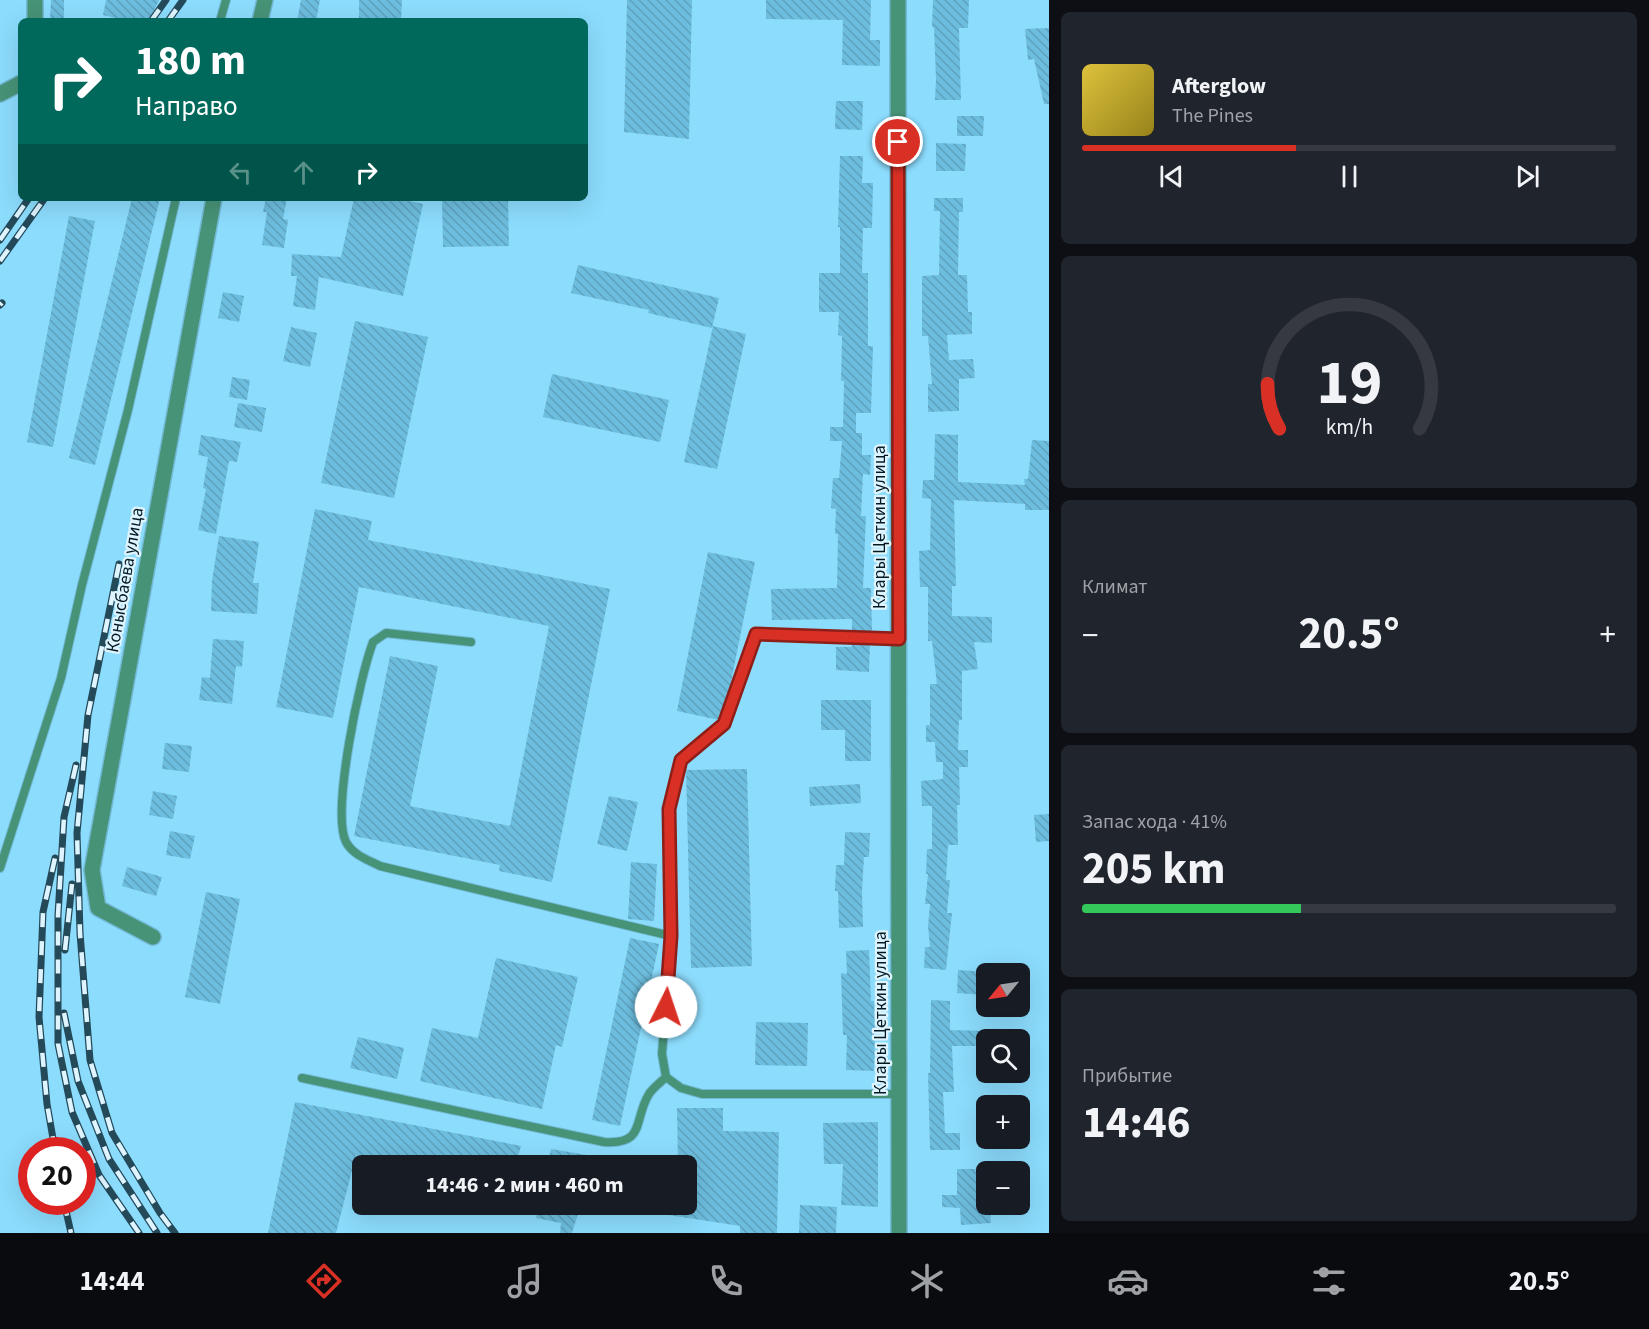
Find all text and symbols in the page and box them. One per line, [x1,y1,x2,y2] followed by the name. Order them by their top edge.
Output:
[135,31,246,91] text: 180 m
[36,42,114,120] icon: right
[1172,70,1266,102] text: Afterglow
[135,87,238,126] text: Направо
[1172,102,1253,130] text: The Pines
[872,116,923,167] pin
[881,125,914,158] icon: arrive
[224,156,257,189] icon: left
[287,156,320,189] icon: ahead
[350,156,383,189] icon: right
[1155,160,1188,193] icon: previous
[1333,160,1366,193] icon: pause
[1511,160,1544,193] icon: next
[1316,339,1382,428] text: 19
[1325,413,1373,444] text: km/h
[867,445,892,609] street label: Клары Цеткин улица
[100,505,150,655] street label: Конысбаева улица
[1082,573,1148,601] text: Климат
[1298,602,1400,666] text: 20.5°
[1082,612,1098,659] text: −
[1600,612,1616,659] text: +
[1082,808,1227,836] text: Запас хода · 41%
[1082,837,1226,901] text: 205 km
[868,931,893,1095] street label: Клары Цеткин улица
[976,963,1030,1017] north arrow
[976,963,1030,1215] map controls
[634,975,698,1039] position arrow
[976,1029,1030,1083] button: search
[1082,1062,1172,1090] text: Прибытие
[1082,1091,1191,1155] text: 14:46
[976,1095,1030,1149] button: +
[18,1137,96,1215] speed limit sign: 20
[976,1161,1030,1215] button: −
[425,1169,624,1201] text: 14:46 · 2 мин · 460 m
[303,1260,345,1302] icon: directions
[504,1260,546,1302] icon: music
[705,1260,747,1302] icon: phone
[906,1260,948,1302] icon: climate
[1107,1260,1149,1302] icon: car
[1308,1260,1350,1302] icon: filters
[79,1262,145,1301] text: 14:44
[1509,1262,1570,1301] text: 20.5°

